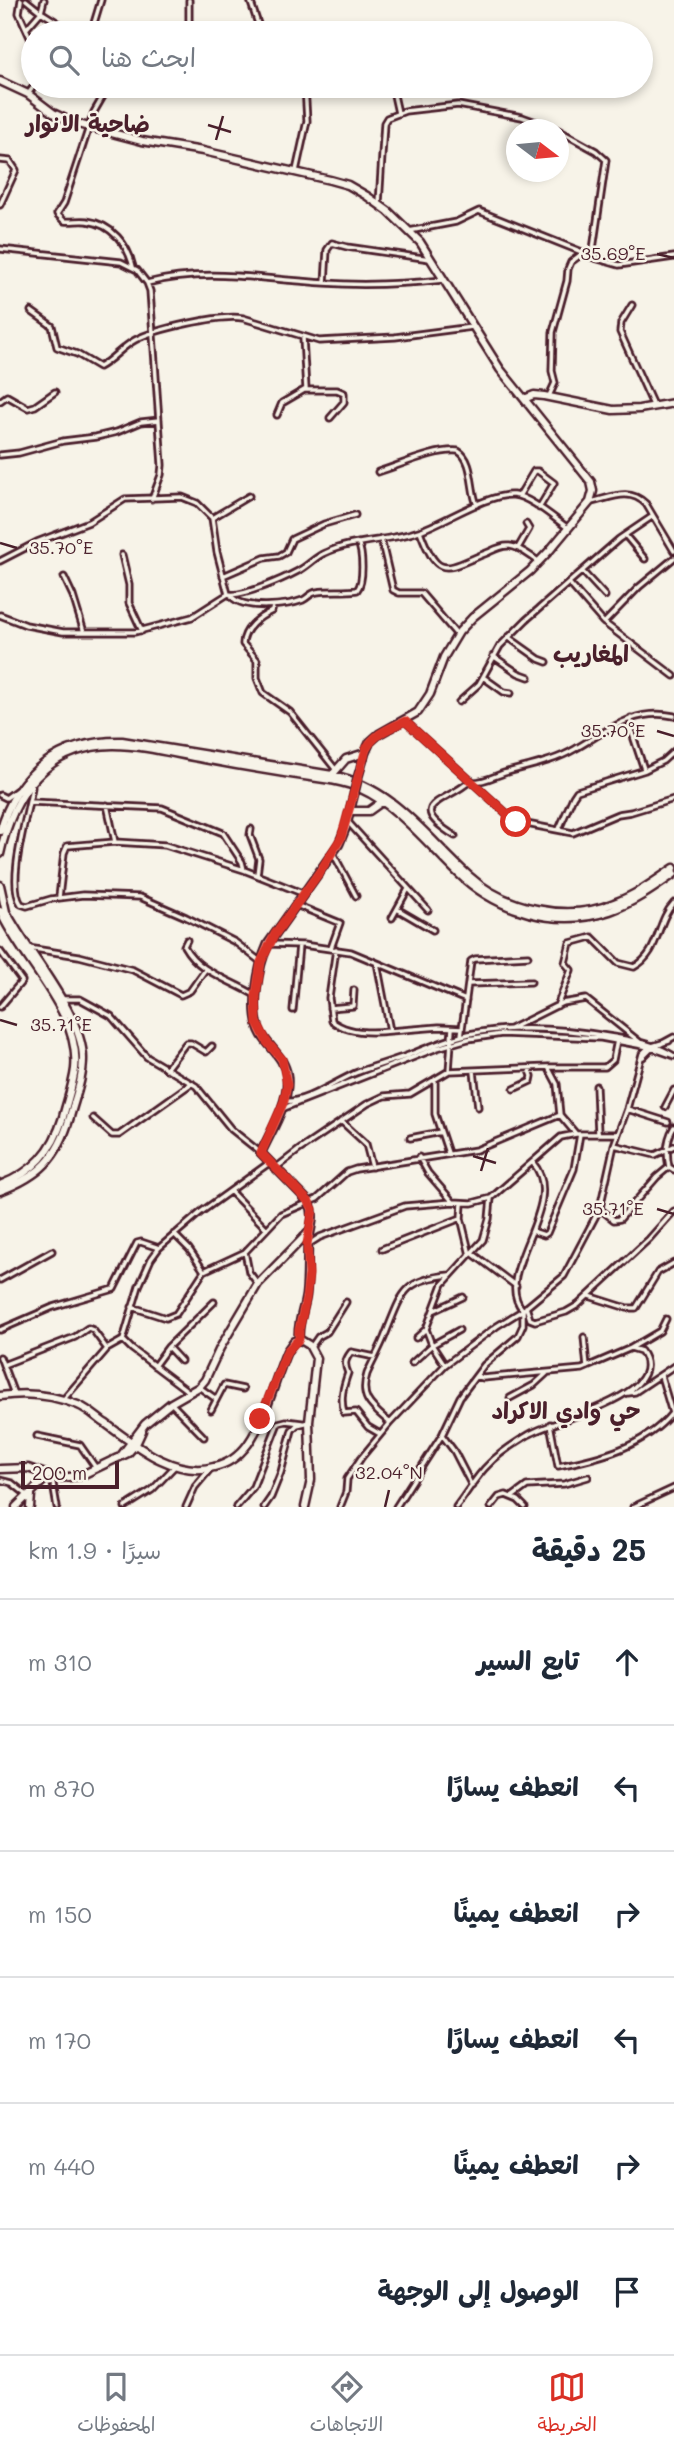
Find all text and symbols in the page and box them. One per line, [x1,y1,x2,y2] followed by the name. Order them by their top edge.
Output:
[21,21,653,98] search box
[101,40,196,74] text: ابحث هنا
[45,41,83,79] icon: search
[24,108,150,139] district label: ضاحية الانوار
[506,119,569,182] north arrow
[580,241,646,265] text: 35.69°E
[29,535,93,559] text: 35.70°E
[553,638,629,668] district label: المغاريب
[581,718,645,742] text: 35.70°E
[500,806,531,837] route start
[30,1012,92,1036] text: 35.71°E
[582,1196,644,1220] text: 35.71°E
[491,1395,641,1432] district label: حي وادي الاكراد
[244,1403,275,1434] route end
[21,1458,119,1490] scale bar
[32,1460,87,1485] text: 200 m
[355,1460,423,1484] text: 32.04°N
[532,1529,646,1569] text: 25 دقيقة
[28,1535,161,1565] text: سيرًا · 1.9 km
[477,1643,579,1677] text: تابع السير
[608,1643,646,1681] icon: ahead
[28,1647,92,1677] text: 310 m
[447,1769,579,1803] text: انعطف يسارًا
[608,1769,646,1807] icon: left
[28,1773,95,1803] text: 870 m
[454,1895,579,1929] text: انعطف يمينًا
[608,1895,646,1933] icon: right
[28,1899,92,1929] text: 150 m
[447,2021,579,2055] text: انعطف يسارًا
[608,2021,646,2059] icon: left
[28,2025,91,2055] text: 170 m
[454,2147,579,2181] text: انعطف يمينًا
[608,2147,646,2185] icon: right
[28,2151,95,2181] text: 440 m
[377,2273,579,2307] text: الوصول إلى الوجهة
[608,2273,646,2311] icon: arrive
[77,2368,155,2441] tab: المحفوظات
[310,2368,383,2441] tab: الاتجاهات
[538,2368,597,2441] tab: الخريطة

